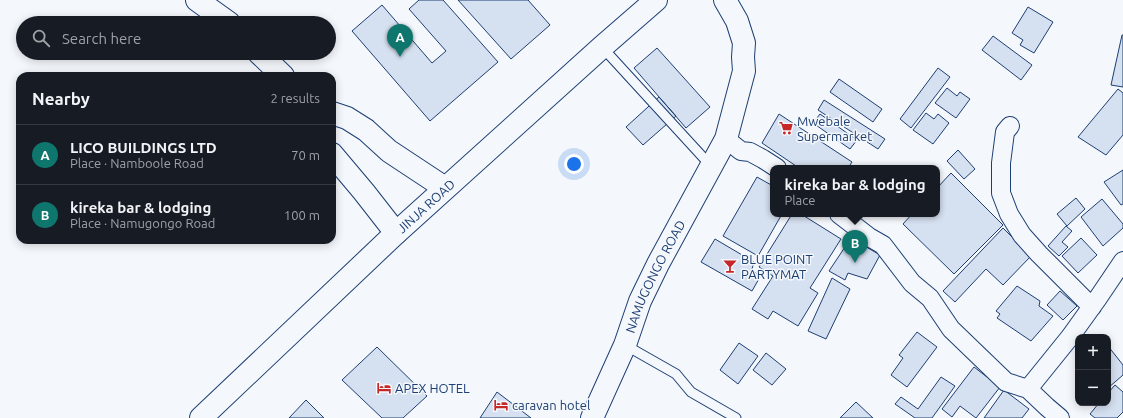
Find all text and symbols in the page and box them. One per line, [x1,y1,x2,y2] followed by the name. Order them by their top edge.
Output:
[16,16,336,60] search box
[387,24,413,57] pin: A
[30,27,52,49] icon: search
[62,30,141,47] text: Search here
[32,89,90,108] text: Nearby
[270,91,320,105] text: 2 results
[797,114,872,143] place label: Mwebale Supermarket
[778,120,794,136] supermarket icon: Mwebale Supermarket
[70,139,217,156] text: LICO BUILDINGS LTD
[40,148,50,162] text: A
[291,148,320,162] text: 70 m
[564,154,584,174] your location
[70,156,204,170] text: Place · Namboole Road
[770,165,940,217] popup
[784,176,926,193] text: kireka bar & lodging
[394,177,457,236] street label: JINJA ROAD
[784,193,815,207] text: Place
[70,199,211,216] text: kireka bar & lodging
[41,208,49,222] text: B
[284,208,320,222] text: 100 m
[70,216,215,230] text: Place · Namugongo Road
[623,218,688,335] street label: NAMUGONGO ROAD
[842,230,868,263] pin: B
[741,252,813,281] place label: BLUE POINT PARTYMAT
[722,258,738,274] bar icon: BLUE POINT PARTYMAT
[1075,334,1111,406] map controls
[1075,334,1111,370] button: +
[1075,370,1111,406] button: −
[376,380,392,396] hotel icon: APEX HOTEL
[395,381,470,395] place label: APEX HOTEL
[493,397,509,413] hotel icon: caravan hotel
[512,398,591,412] place label: caravan hotel

